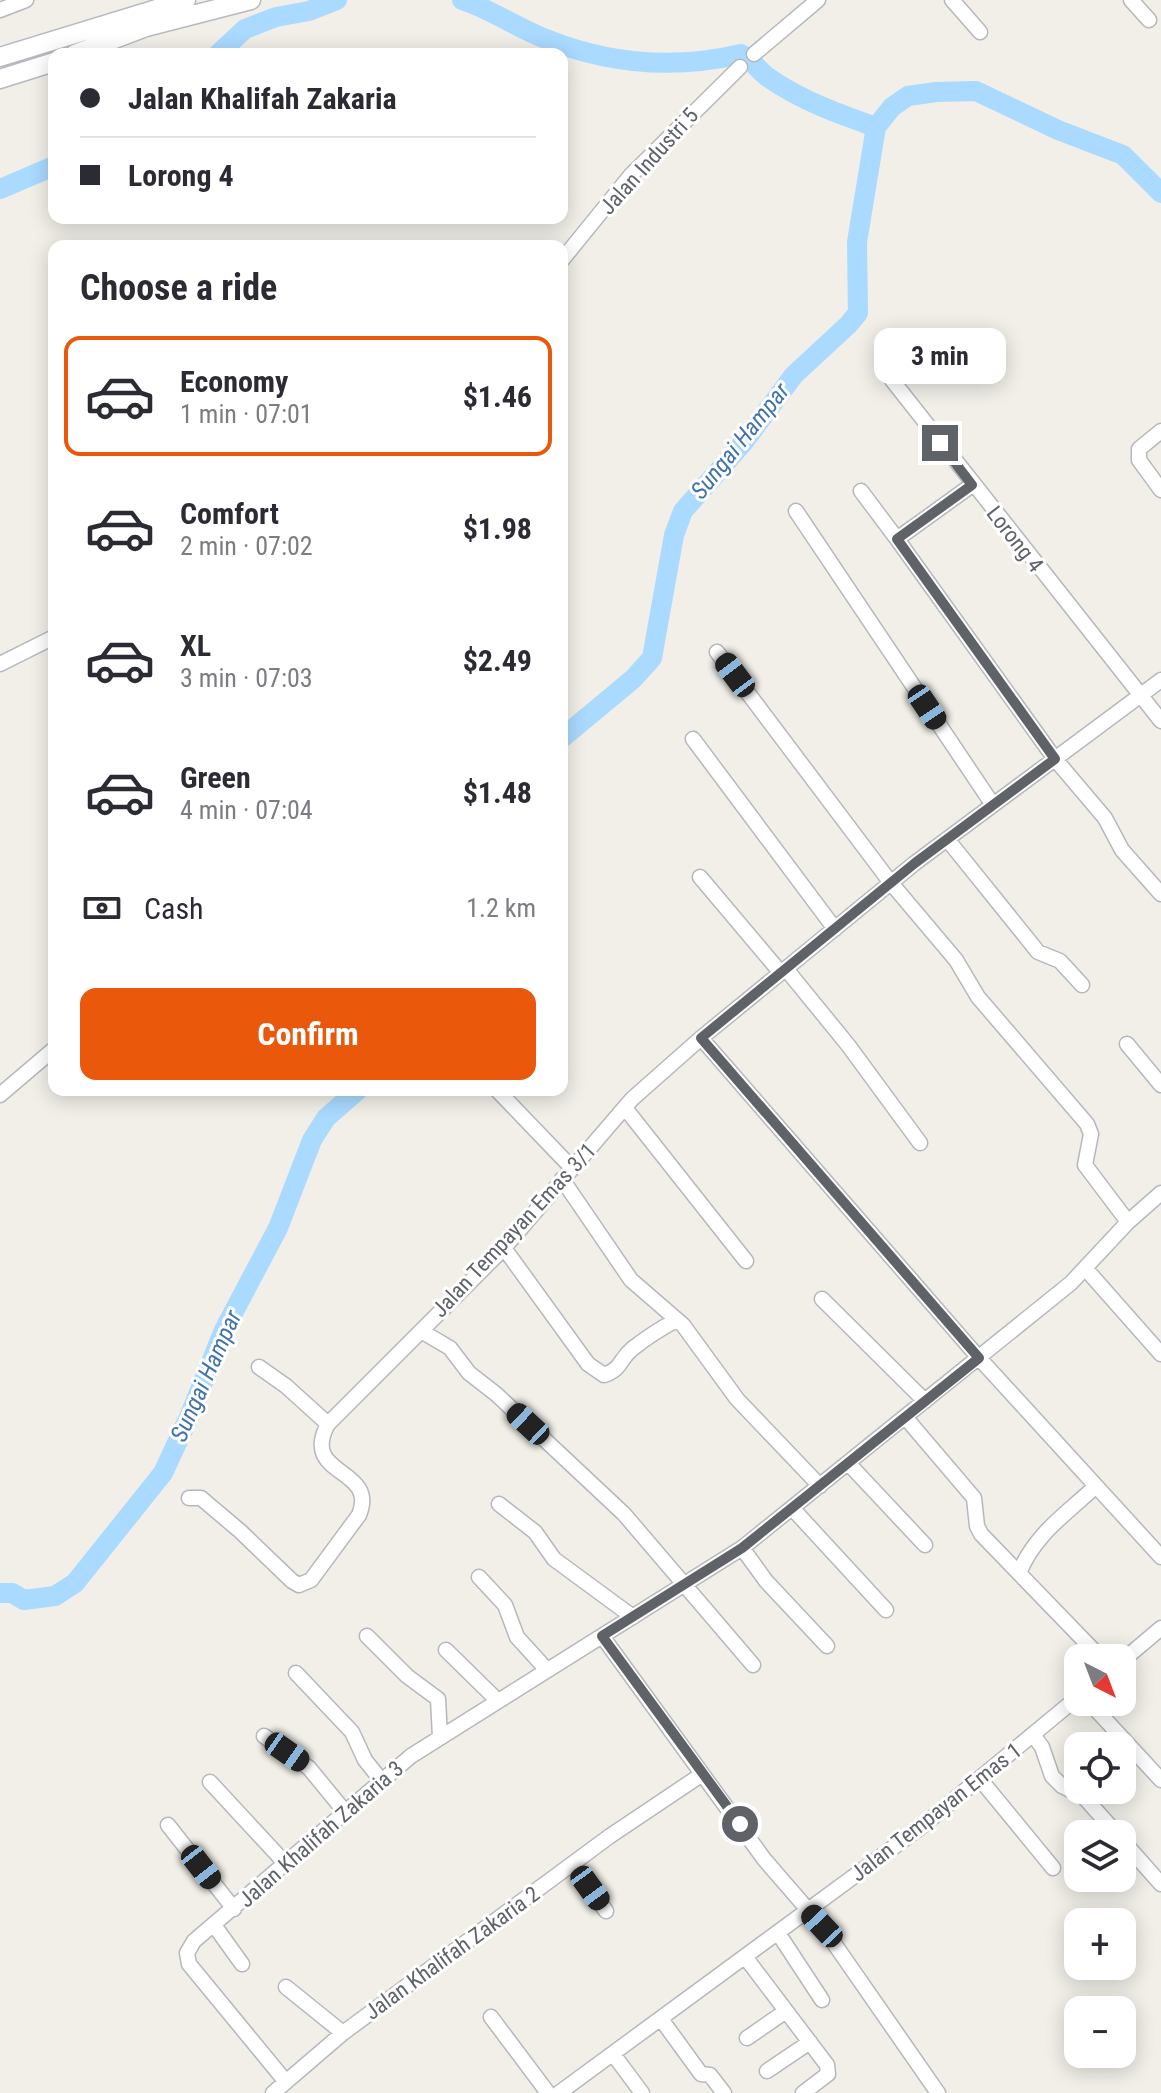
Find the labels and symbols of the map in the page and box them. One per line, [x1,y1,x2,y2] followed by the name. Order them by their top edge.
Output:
[595,103,703,219] street label: Jalan Industri 5
[874,327,1006,383] callout: 3 min
[685,377,796,505] water label: Sungai Hampar
[922,425,958,461] route end
[982,501,1048,577] street label: Lorong 4
[711,649,759,701] car
[904,680,950,734] car
[427,1138,601,1322] street label: Jalan Tempayan Emas 3/1
[165,1305,248,1446] water label: Sungai Hampar
[502,1399,554,1449] car
[1064,1644,1136,1716] north arrow
[260,1728,314,1776] car
[846,1738,1026,1886] street label: Jalan Tempayan Emas 1
[234,1756,408,1912] street label: Jalan Khalifah Zakaria 3
[722,1806,758,1842] route start
[177,1841,225,1893] car
[566,1862,614,1914] car
[360,1881,544,2025] street label: Jalan Khalifah Zakaria 2
[797,1900,847,1952] car

